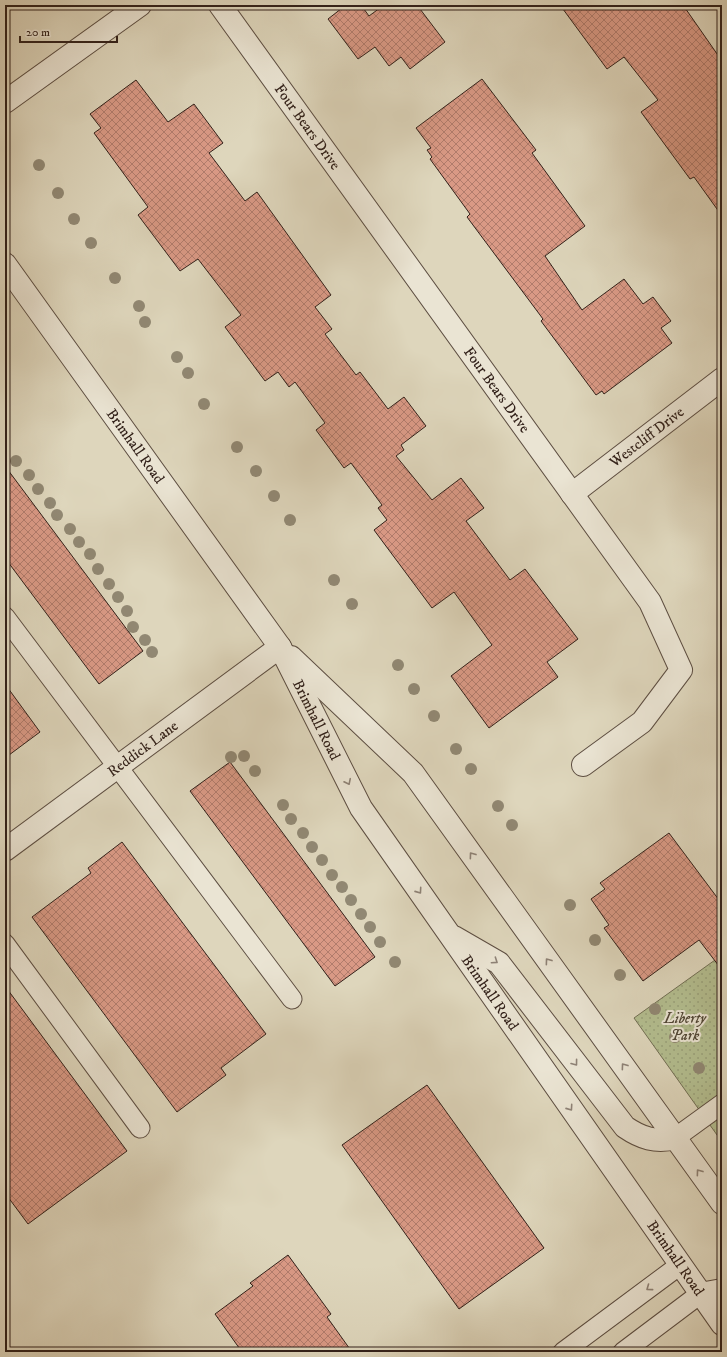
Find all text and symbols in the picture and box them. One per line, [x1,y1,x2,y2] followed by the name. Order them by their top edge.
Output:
[20,18,117,44] scale bar
[26,25,50,40] text: 20 m
[270,80,345,173] street label: Four Bears Drive
[460,343,534,436] street label: Four Bears Drive
[605,402,688,472] street label: Westcliff Drive
[102,405,169,488] street label: Brimhall Road
[288,676,345,764] street label: Brimhall Road
[103,716,182,781] street label: Reddick Lane
[343,778,351,785] one-way arrow
[469,852,477,859] one-way arrow
[414,886,421,893] one-way arrow
[457,951,523,1034] street label: Brimhall Road
[491,956,498,964] one-way arrow
[546,958,553,965] one-way arrow
[663,1009,707,1045] park label: Liberty Park
[570,1058,577,1065] one-way arrow
[621,1063,628,1070] one-way arrow
[565,1104,573,1111] one-way arrow
[697,1169,704,1176] one-way arrow
[643,1217,709,1300] street label: Brimhall Road
[646,1283,653,1290] one-way arrow

